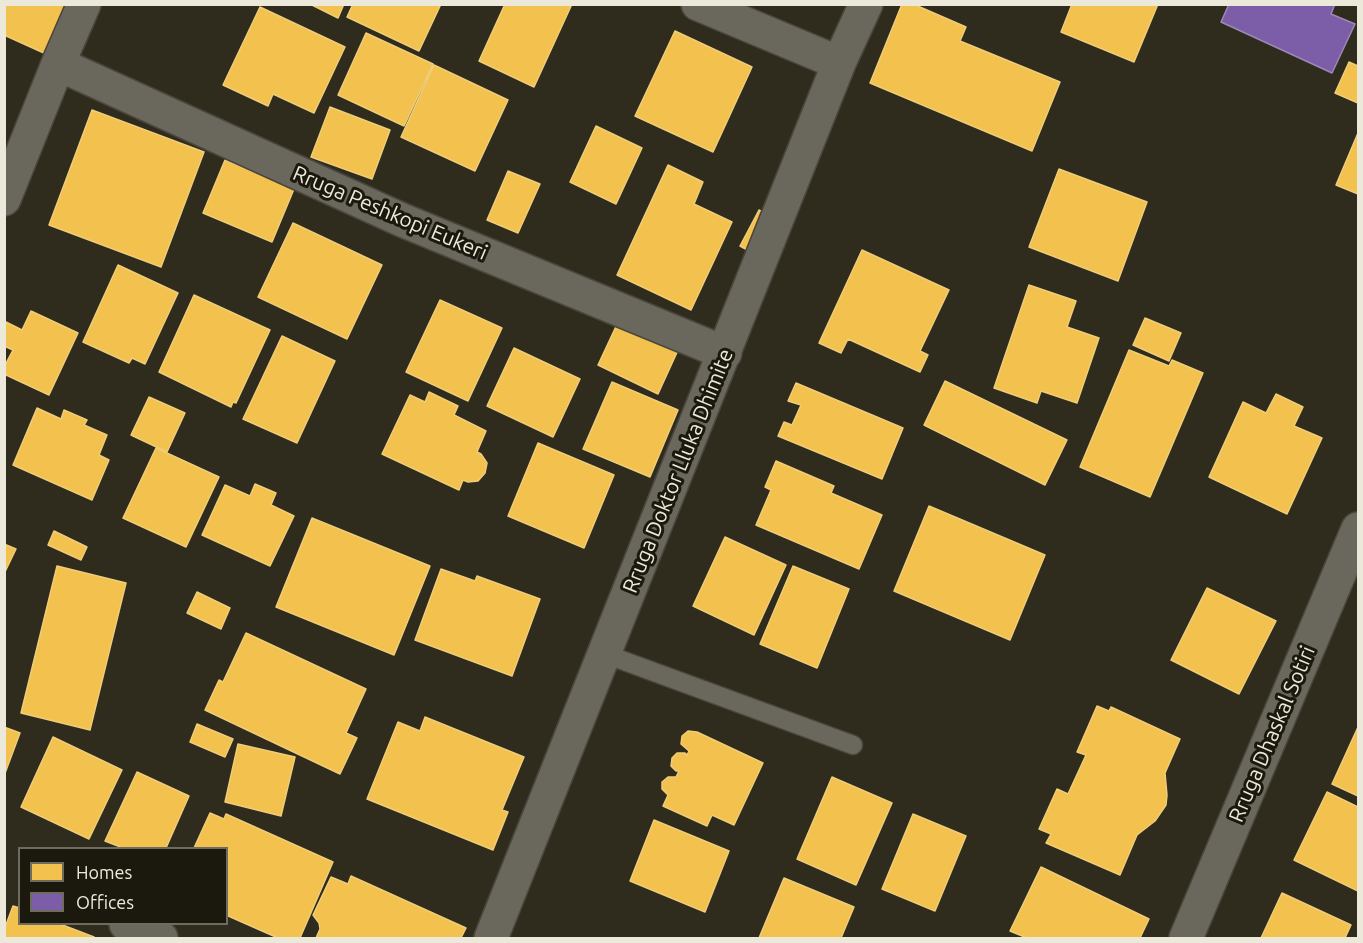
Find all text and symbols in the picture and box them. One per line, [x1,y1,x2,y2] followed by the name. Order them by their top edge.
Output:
[289,161,491,265] street label: Rruga Peshkopi Eukeri
[617,345,739,597] street label: Rruga Doktor Lluka Dhimite
[1224,642,1320,826] street label: Rruga Dhaskal Sotiri
[18,847,228,925] legend
[76,862,132,882] text: Homes
[76,892,134,912] text: Offices

